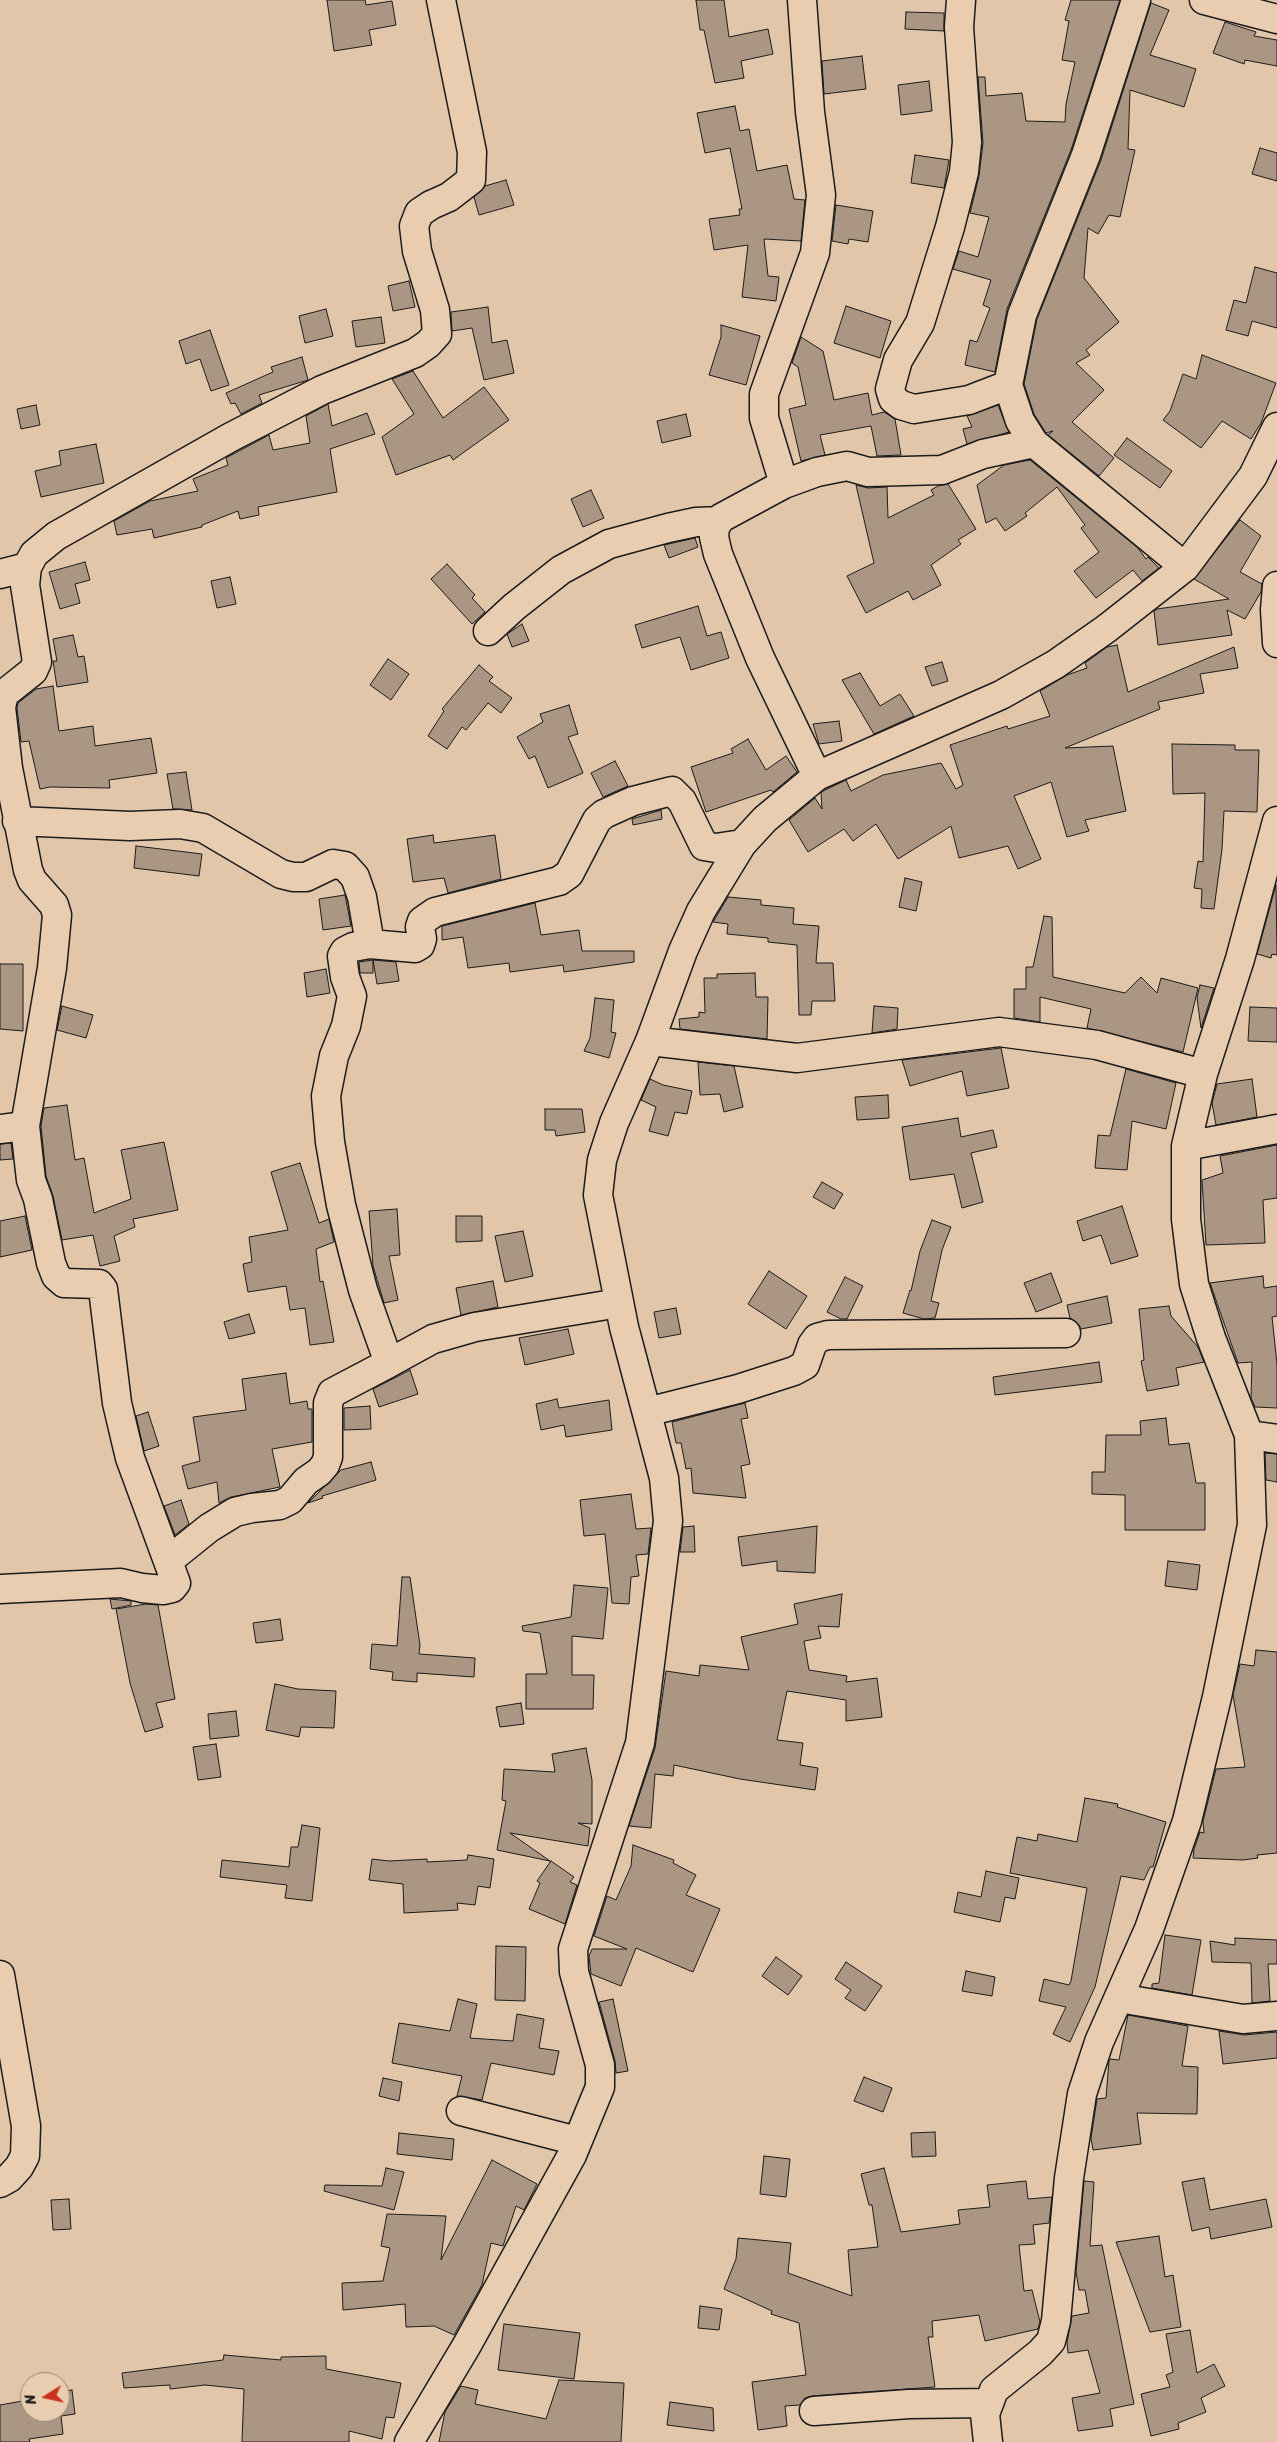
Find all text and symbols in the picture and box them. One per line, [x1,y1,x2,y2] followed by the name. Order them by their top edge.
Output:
[20,2372,70,2422] north arrow
[18,2393,44,2406] text: N

